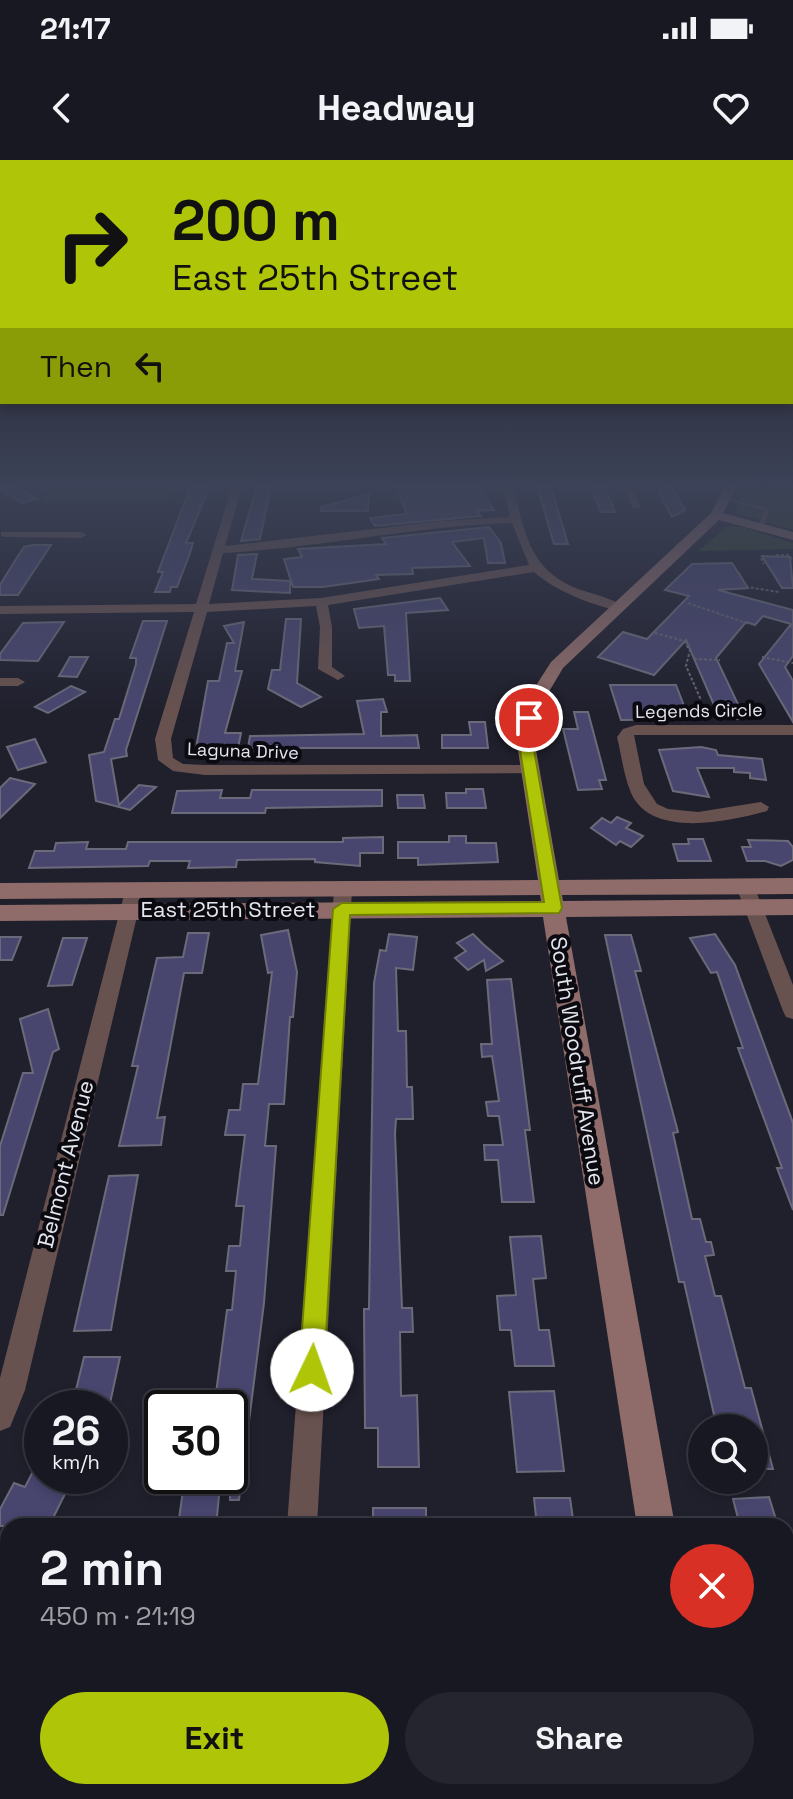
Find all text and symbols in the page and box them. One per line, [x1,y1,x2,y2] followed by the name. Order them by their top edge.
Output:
[40,9,111,48] text: 21:17
[317,85,476,131] text: Headway
[40,86,84,130] icon: back
[709,86,753,130] icon: heart
[172,185,340,256] text: 200 m
[40,192,144,296] icon: right
[172,255,458,301] text: East 25th Street
[128,344,172,388] icon: left
[40,347,112,386] text: Then
[495,684,563,752] pin
[507,696,551,740] icon: arrive
[635,698,763,723] street label: Legends Circle
[187,737,299,764] street label: Laguna Drive
[141,895,316,923] street label: East 25th Street
[544,935,612,1187] street label: South Woodruff Avenue
[31,1077,99,1251] street label: Belmont Avenue
[270,1328,354,1412] position arrow
[144,1390,248,1494] speed limit sign: 30
[52,1406,100,1457] text: 26
[688,1414,768,1494] map controls
[688,1414,768,1494] button: search
[52,1449,100,1475] text: km/h
[40,1538,164,1599] text: 2 min
[670,1544,754,1628] button: close
[40,1599,196,1633] text: 450 m · 21:19
[40,1692,389,1784] button: Exit
[405,1692,754,1784] button: Share

